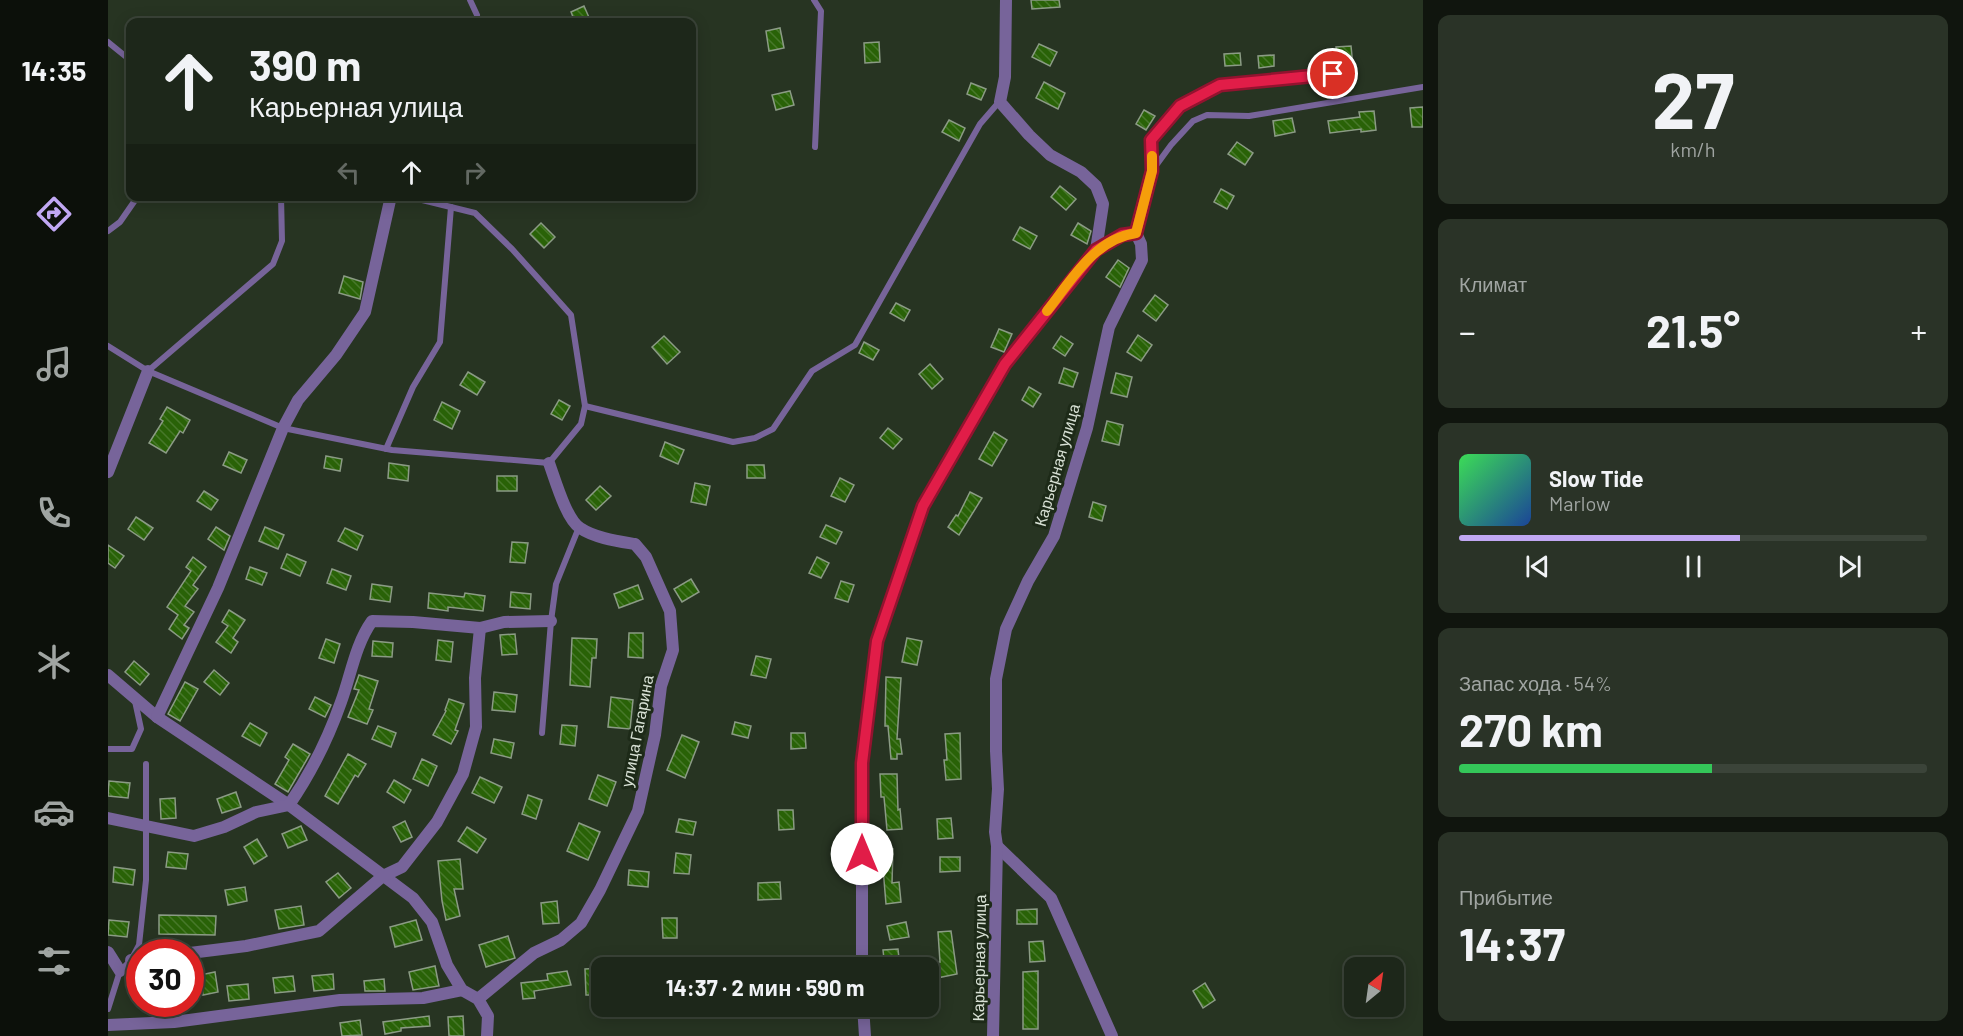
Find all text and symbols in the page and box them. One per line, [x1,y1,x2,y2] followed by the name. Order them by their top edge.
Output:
[249,39,361,89] text: 390 m
[150,42,228,120] icon: ahead
[1307,48,1358,99] pin
[1652,51,1734,145] text: 27
[22,54,86,86] text: 14:35
[1316,57,1349,90] icon: arrive
[249,90,463,122] text: Карьерная улица
[1670,137,1716,161] text: km/h
[332,156,365,189] icon: left
[395,156,428,189] icon: ahead
[458,156,491,189] icon: right
[33,193,75,235] icon: directions
[1459,272,1527,296] text: Климат
[1646,303,1740,357] text: 21.5°
[1459,311,1476,351] text: −
[1911,311,1927,351] text: +
[33,343,75,385] icon: music
[1030,401,1083,528] street label: Карьерная улица
[1549,465,1644,491] text: Slow Tide
[1549,491,1610,515] text: Marlow
[33,492,75,534] icon: phone
[1521,550,1554,583] icon: previous
[1677,550,1710,583] icon: pause
[1833,550,1866,583] icon: next
[33,641,75,683] icon: climate
[1459,671,1612,695] text: Запас хода · 54%
[616,673,657,789] street label: улица Гагарина
[1459,702,1603,756] text: 270 km
[33,791,75,833] icon: car
[830,822,894,886] position arrow
[1459,885,1553,909] text: Прибытие
[968,894,989,1022] street label: Карьерная улица
[1459,916,1565,970] text: 14:37
[126,939,204,1017] speed limit sign: 30
[33,940,75,982] icon: filters
[1344,957,1404,1017] north arrow
[1344,957,1404,1017] map controls
[666,974,864,1000] text: 14:37 · 2 мин · 590 m

